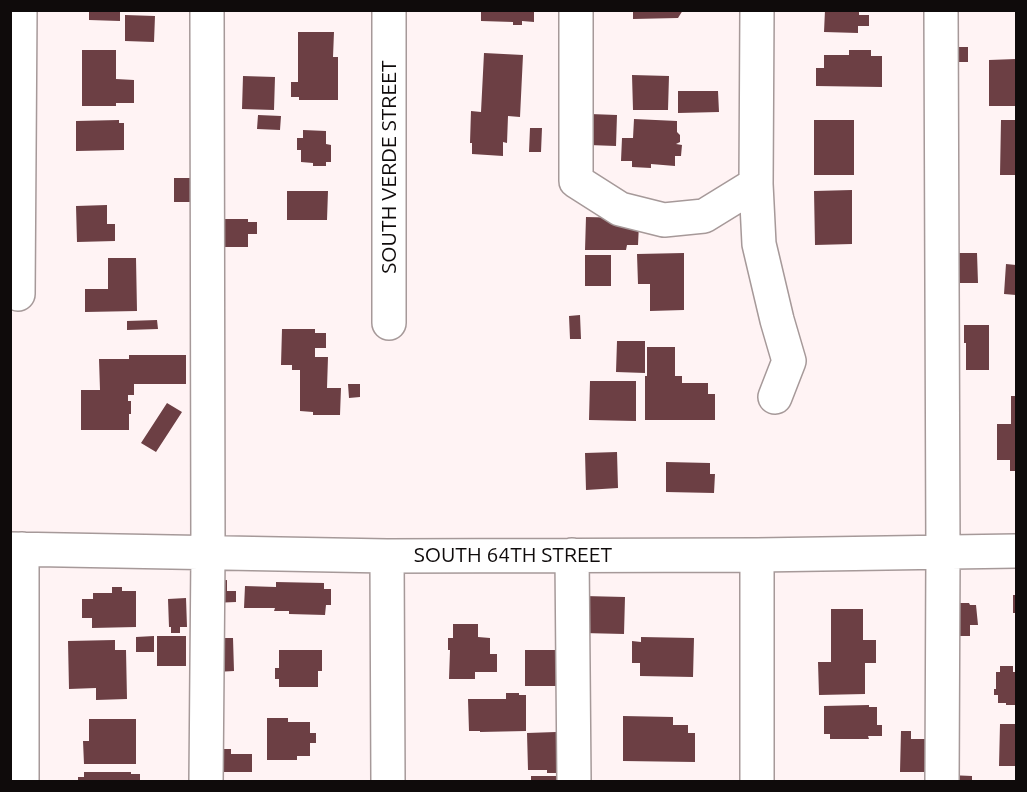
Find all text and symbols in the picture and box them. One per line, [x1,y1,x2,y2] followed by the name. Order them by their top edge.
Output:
[376,60,402,274] street label: SOUTH VERDE STREET
[414,542,612,568] street label: SOUTH 64TH STREET

